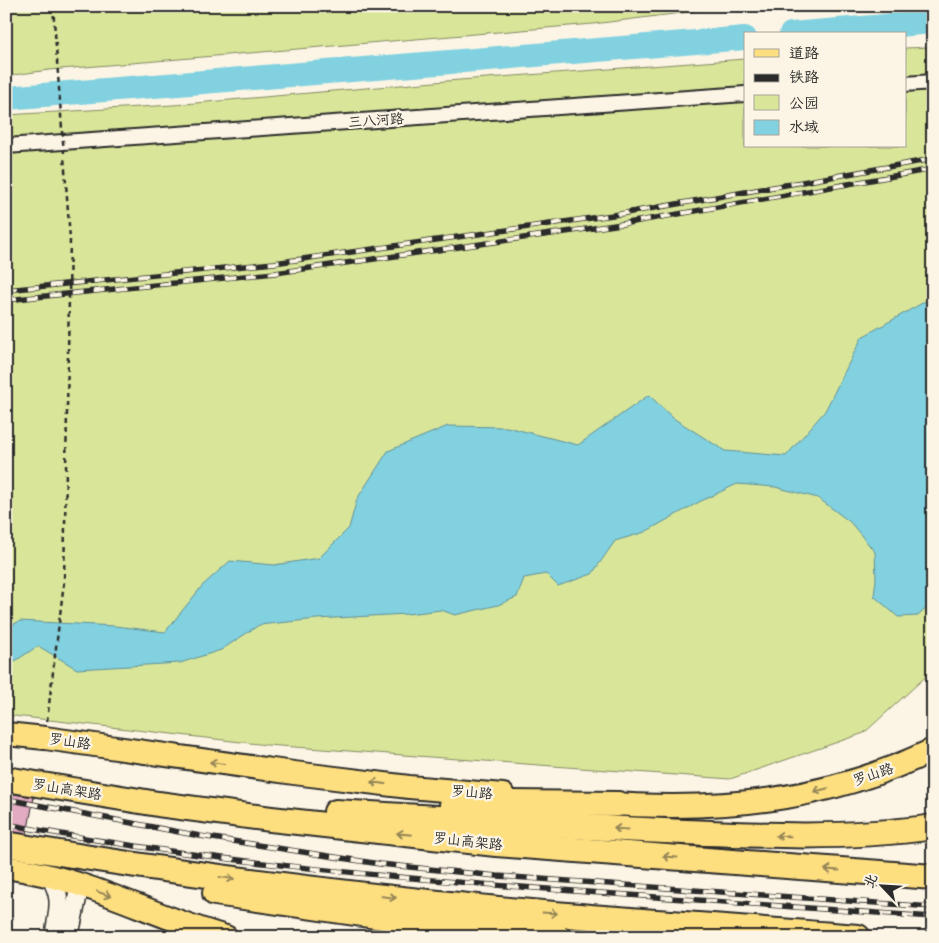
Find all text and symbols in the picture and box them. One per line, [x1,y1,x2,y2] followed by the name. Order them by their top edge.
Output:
[744,32,906,148] legend
[789,40,819,66] text: 道路
[789,64,819,90] text: 铁路
[789,90,819,116] text: 公园
[347,106,405,135] street label: 三八河路
[789,114,819,140] text: 水域
[47,726,92,757] street label: 罗山路
[849,756,897,793] street label: 罗山路
[209,758,225,768] one-way arrow
[30,772,103,807] street label: 罗山高架路
[370,778,386,788] one-way arrow
[450,778,494,807] street label: 罗山路
[814,786,830,795] one-way arrow
[613,824,629,834] one-way arrow
[432,825,504,858] street label: 罗山高架路
[396,829,412,839] one-way arrow
[775,831,791,840] one-way arrow
[663,853,679,862] one-way arrow
[856,860,906,910] north arrow
[825,865,841,875] one-way arrow
[856,869,885,892] text: 北
[219,874,235,884] one-way arrow
[95,890,111,899] one-way arrow
[380,892,396,902] one-way arrow
[542,908,558,917] one-way arrow

